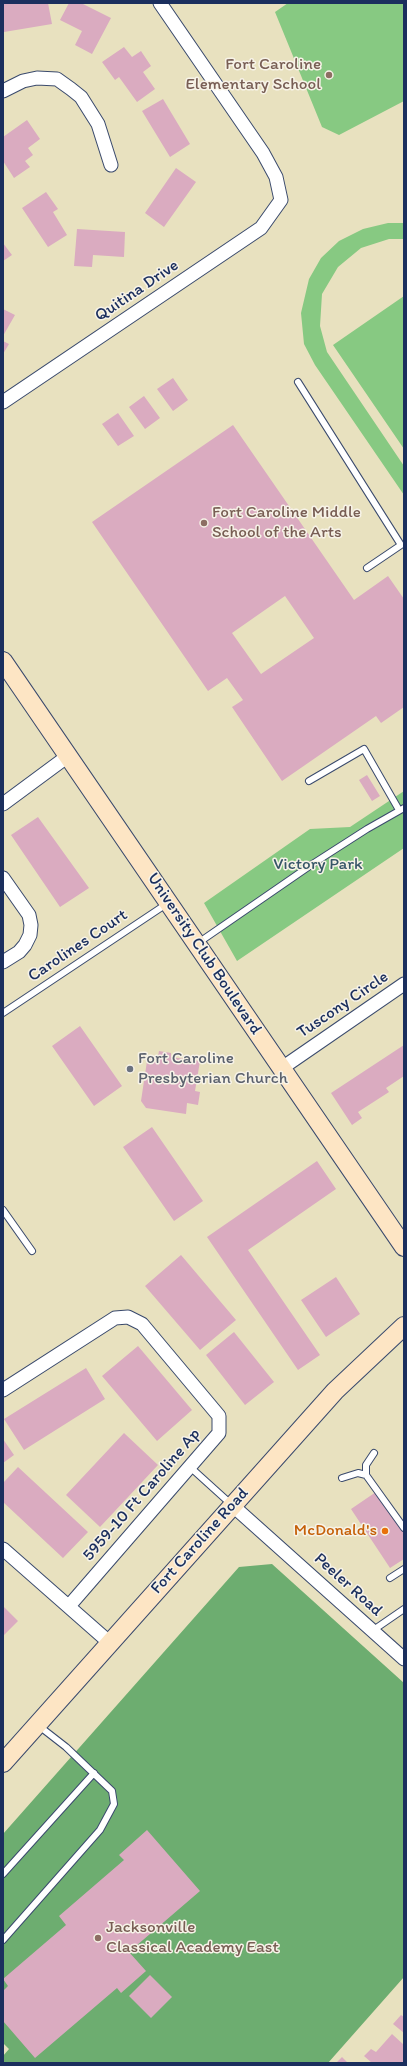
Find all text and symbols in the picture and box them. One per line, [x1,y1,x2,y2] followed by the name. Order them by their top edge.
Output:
[185,55,321,95] place label: Fort Caroline Elementary School
[324,70,334,80] marker: Fort Caroline Elementary School
[91,255,183,327] street label: Quitina Drive
[212,503,361,543] place label: Fort Caroline Middle School of the Arts
[199,518,209,528] marker: Fort Caroline Middle School of the Arts
[273,855,363,875] park label: Victory Park
[142,869,266,1039] street label: University Club Boulevard
[24,905,132,987] street label: Carolines Court
[293,967,393,1043] street label: Tuscony Circle
[138,1049,288,1089] place label: Fort Caroline Presbyterian Church
[125,1064,135,1074] marker: Fort Caroline Presbyterian Church
[79,1424,205,1566] street label: 5959-10 Ft Caroline Ap
[147,1484,253,1598] street label: Fort Caroline Road
[294,1521,377,1541] place label: McDonald's
[380,1526,390,1536] marker: McDonald's
[310,1549,386,1621] street label: Peeler Road
[106,1918,279,1958] place label: Jacksonville Classical Academy East
[93,1933,103,1943] marker: Jacksonville Classical Academy East

